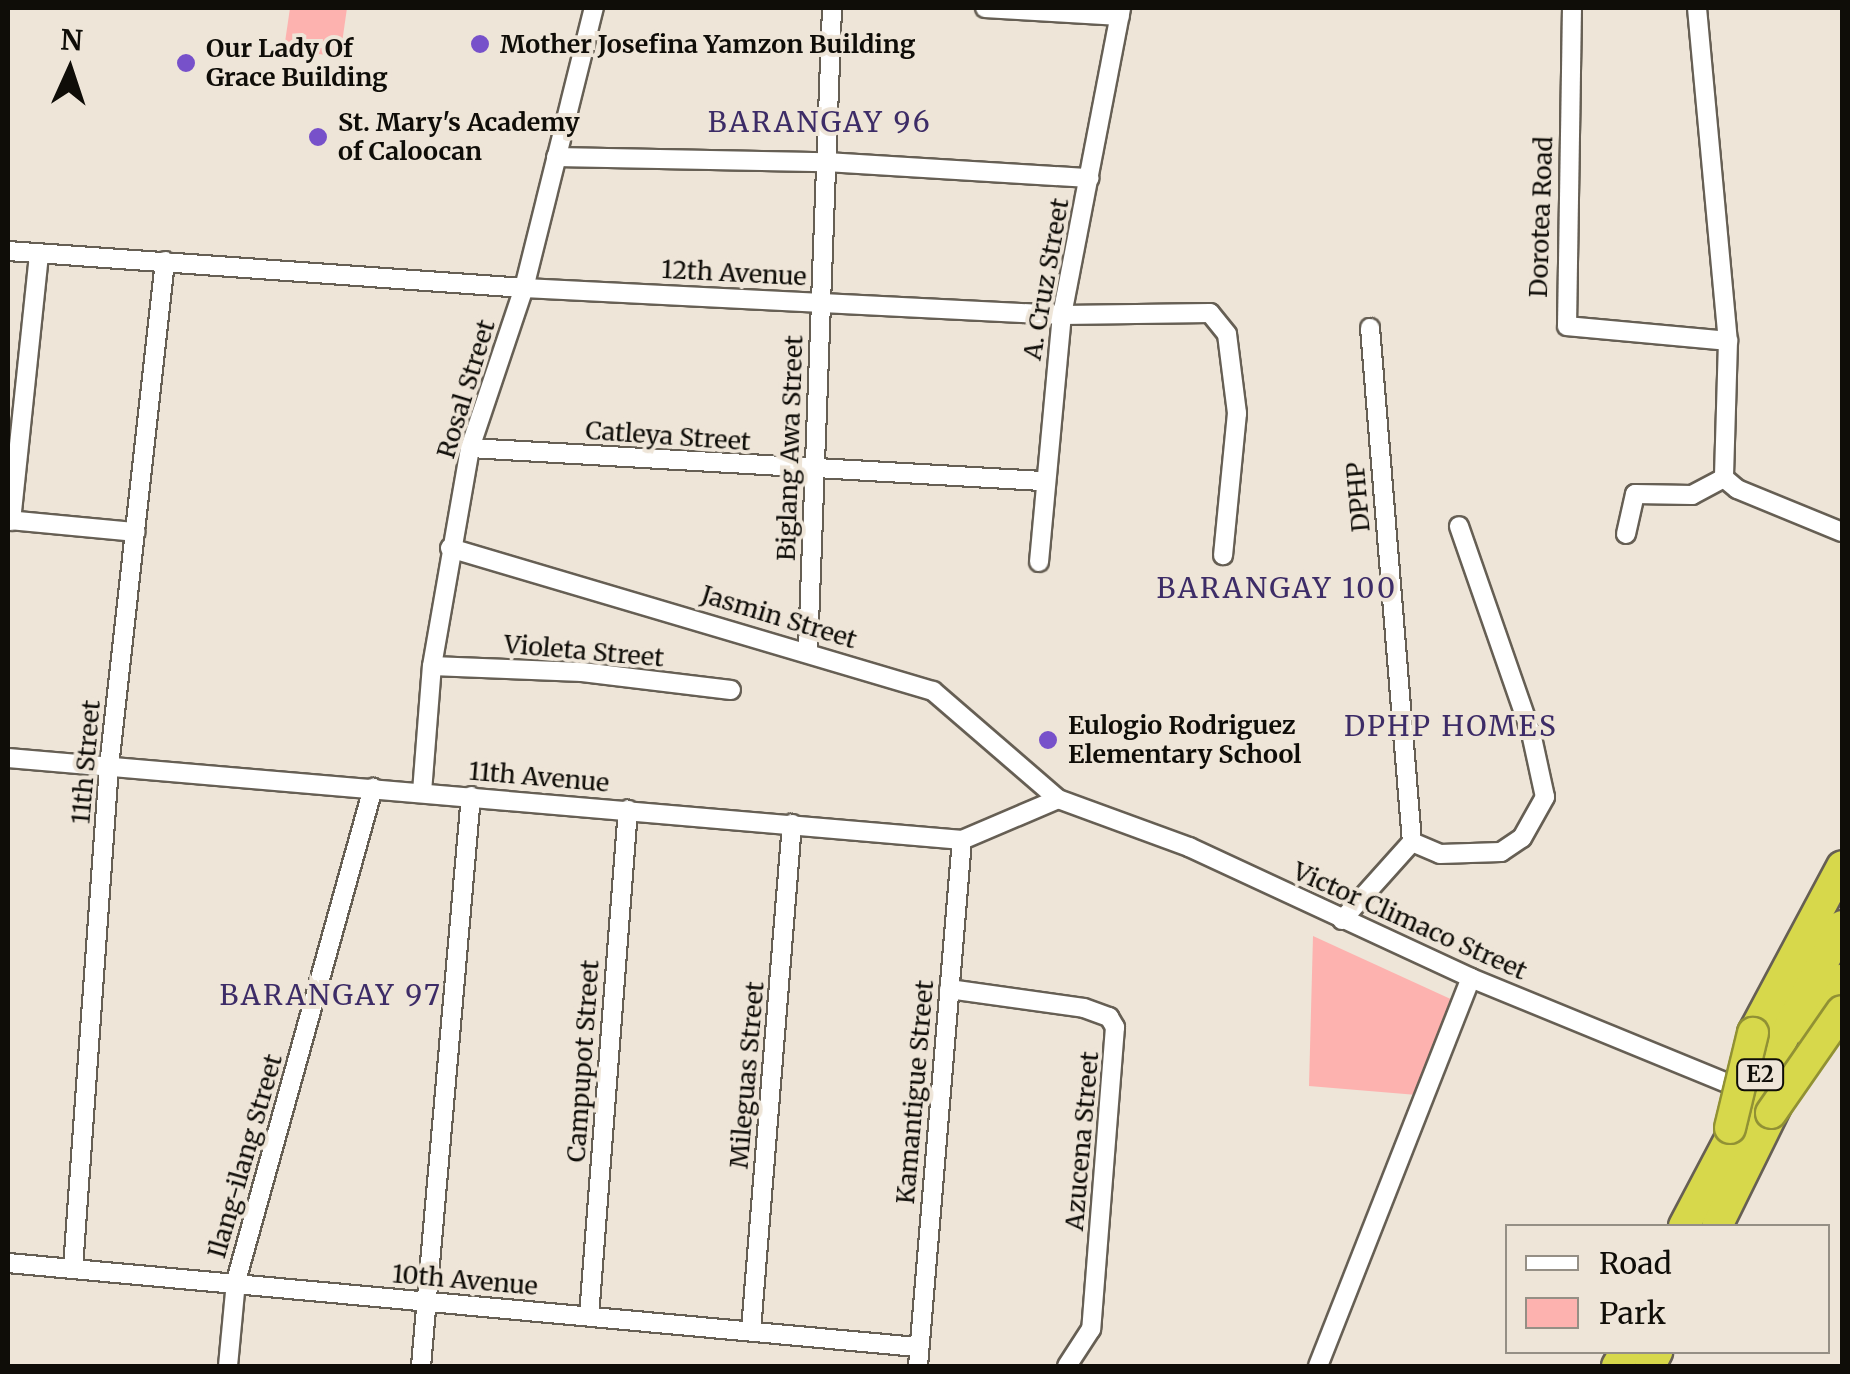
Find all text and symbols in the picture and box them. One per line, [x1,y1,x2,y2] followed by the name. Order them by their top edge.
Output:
[20,20,120,120] north arrow
[60,21,84,59] text: N
[500,29,915,59] place label: Mother Josefina Yamzon Building
[469,33,491,55] marker: Mother Josefina Yamzon Building
[206,34,388,93] place label: Our Lady Of Grace Building
[175,52,197,74] marker: Our Lady Of Grace Building
[708,105,932,139] district label: BARANGAY 96
[338,108,580,167] place label: St. Mary's Academy of Caloocan
[307,126,329,148] marker: St. Mary's Academy of Caloocan
[1523,136,1559,298] street label: Dorotea Road
[1017,196,1075,362] street label: A. Cruz Street
[661,254,807,292] street label: 12th Avenue
[431,316,501,462] street label: Rosal Street
[771,335,809,561] street label: Biglang Awa Street
[584,415,752,457] street label: Catleya Street
[1340,461,1376,533] street label: DPHP
[1156,571,1398,605] district label: BARANGAY 100
[698,579,860,655] street label: Jasmin Street
[503,629,665,673] street label: Violeta Street
[66,699,106,825] street label: 11th Street
[1344,709,1558,743] district label: DPHP HOMES
[1068,711,1301,770] place label: Eulogio Rodriguez Elementary School
[1037,729,1059,751] marker: Eulogio Rodriguez Elementary School
[468,756,610,798] street label: 11th Avenue
[1288,856,1532,986] street label: Victor Climaco Street
[561,959,605,1163] street label: Campupot Street
[219,978,443,1012] district label: BARANGAY 97
[890,979,940,1205] street label: Kamantigue Street
[724,980,770,1170] street label: Mileguas Street
[1059,1050,1105,1232] street label: Azucena Street
[202,1051,288,1261] street label: Ilang-ilang Street
[1735,1058,1785,1092] road number: E2
[1505,1224,1830,1354] legend
[1599,1244,1672,1282] text: Road
[391,1259,539,1301] street label: 10th Avenue
[1599,1294,1666,1332] text: Park

